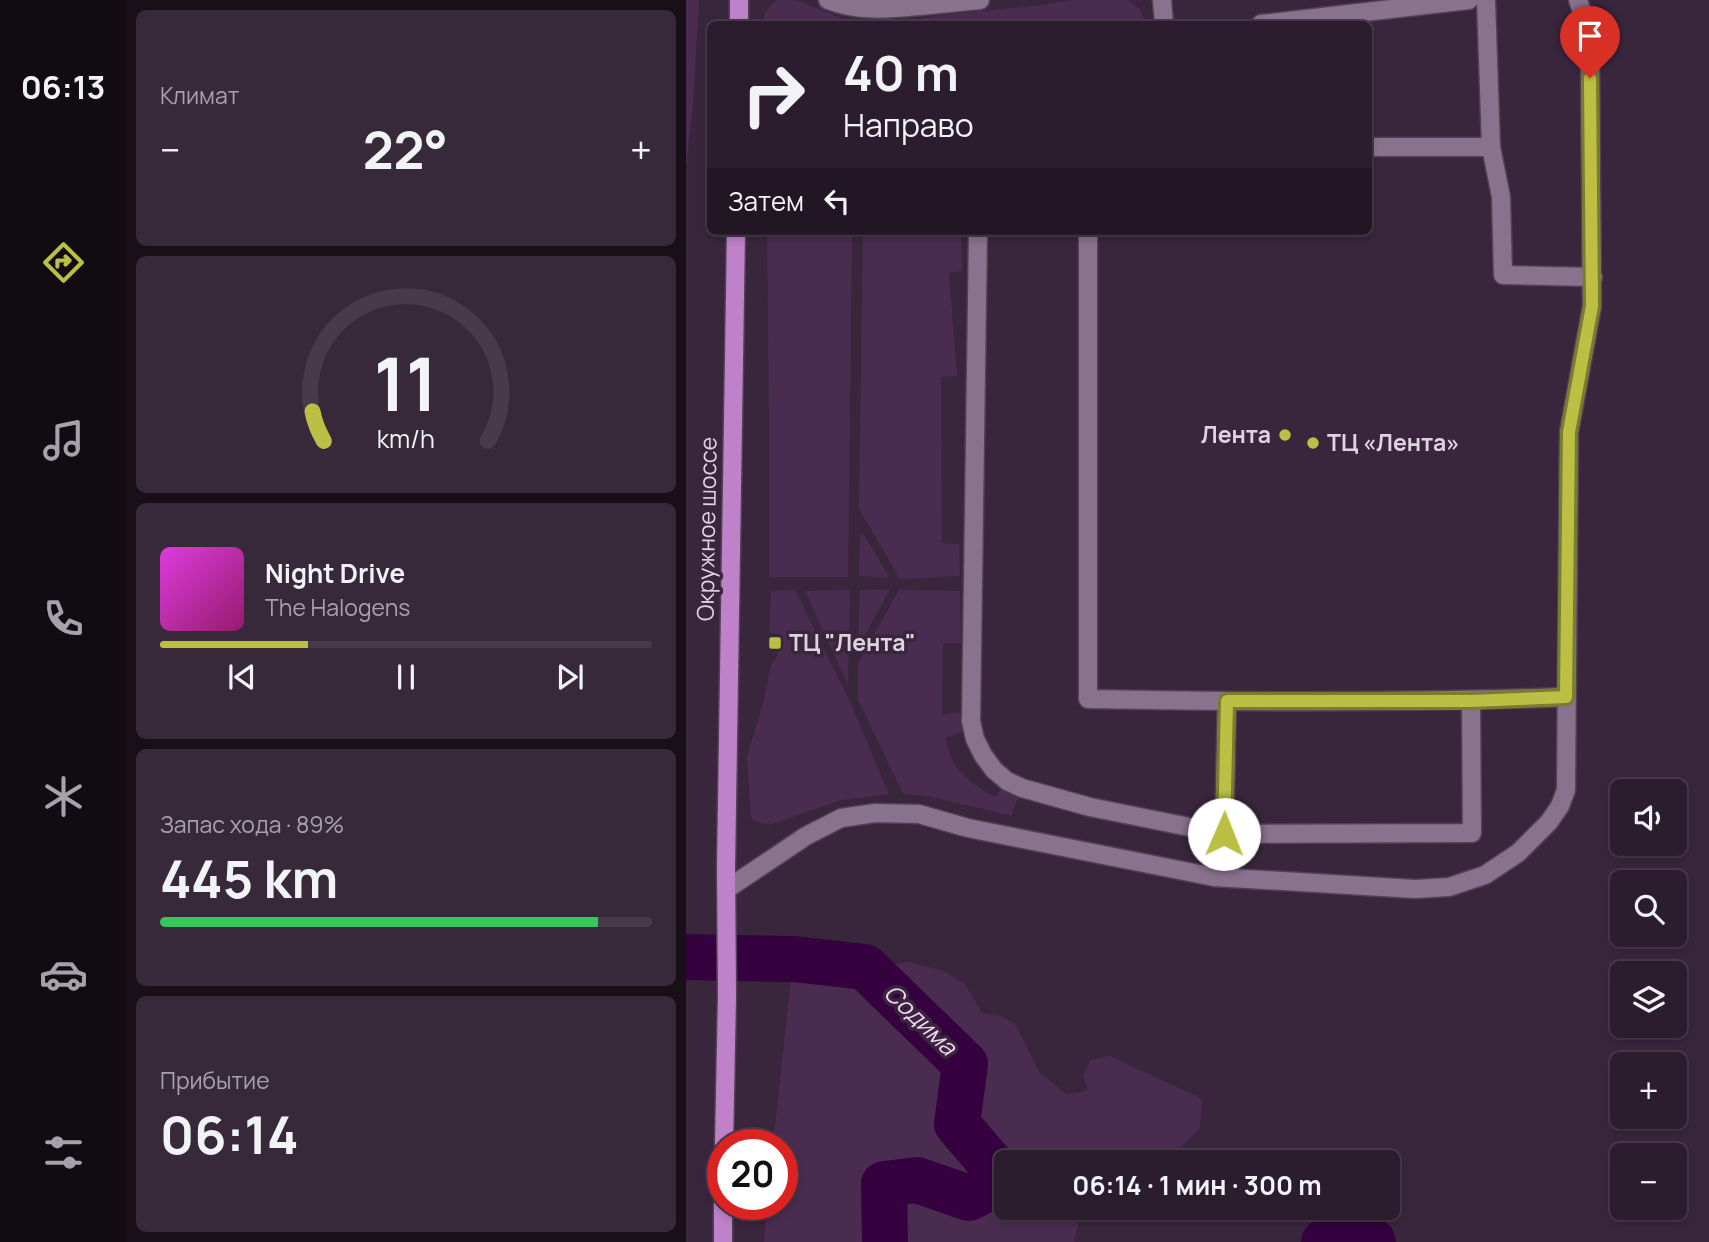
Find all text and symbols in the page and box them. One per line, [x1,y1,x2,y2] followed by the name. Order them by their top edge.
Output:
[1560,6,1620,78] pin
[1571,17,1609,55] icon: arrive
[843,39,959,106] text: 40 m
[728,49,819,140] icon: right
[21,65,105,109] text: 06:13
[160,79,239,111] text: Климат
[843,103,974,147] text: Направо
[363,114,448,185] text: 22°
[160,123,181,175] text: −
[630,123,652,175] text: +
[818,182,856,220] icon: left
[728,183,804,219] text: Затем
[39,238,88,287] icon: directions
[374,333,438,433] text: 11
[39,416,88,465] icon: music
[1201,418,1271,450] place label: Лента
[377,420,435,455] text: km/h
[1327,426,1460,458] place label: ТЦ «Лента»
[1277,427,1293,443] marker: Лента
[1305,435,1321,451] marker: ТЦ «Лента»
[688,437,724,621] street label: Окружное шоссе
[265,555,405,591] text: Night Drive
[265,591,410,623] text: The Halogens
[39,594,88,643] icon: phone
[789,626,916,658] place label: ТЦ "Лента"
[767,635,783,651] marker: ТЦ "Лента"
[223,658,261,696] icon: previous
[387,658,425,696] icon: pause
[551,658,589,696] icon: next
[39,772,88,821] icon: climate
[1610,779,1687,1220] map controls
[1610,779,1687,856] button: sound
[1187,797,1261,871] position arrow
[160,808,344,840] text: Запас хода · 89%
[160,843,338,914] text: 445 km
[1610,870,1687,947] button: search
[39,950,88,999] icon: car
[1610,961,1687,1038] button: layers
[877,976,966,1063] water label: Содима
[1610,1052,1687,1129] button: +
[160,1064,270,1096] text: Прибытие
[160,1099,299,1170] text: 06:14
[39,1128,88,1177] icon: filters
[707,1129,798,1220] speed limit sign: 20
[1610,1143,1687,1220] button: −
[1072,1167,1322,1203] text: 06:14 · 1 мин · 300 m

